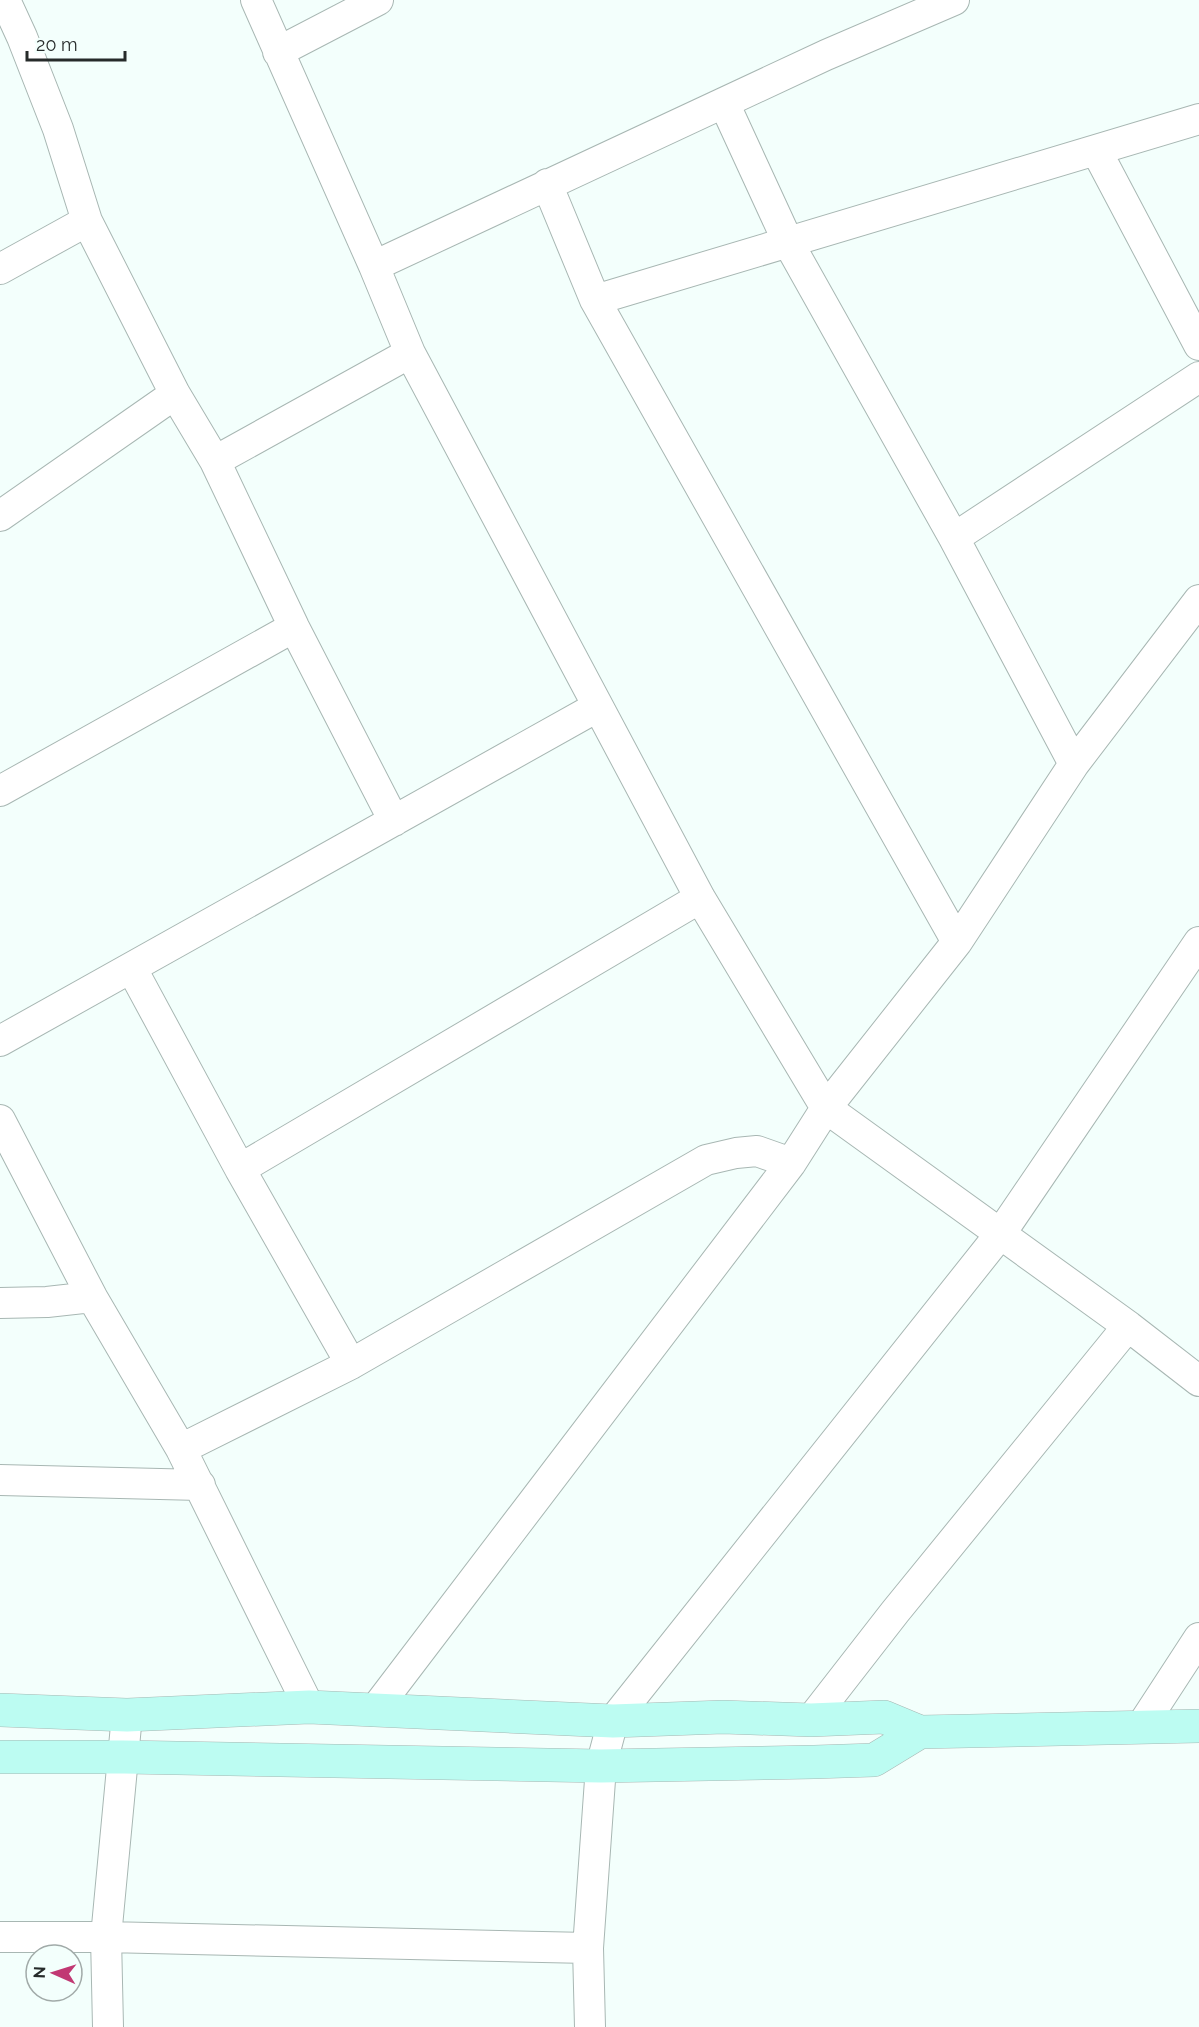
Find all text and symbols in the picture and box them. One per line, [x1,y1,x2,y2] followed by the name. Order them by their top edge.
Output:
[27,24,124,62] scale bar
[36,34,78,55] text: 20 m
[24,1943,84,2003] north arrow
[30,1966,49,1979] text: N

